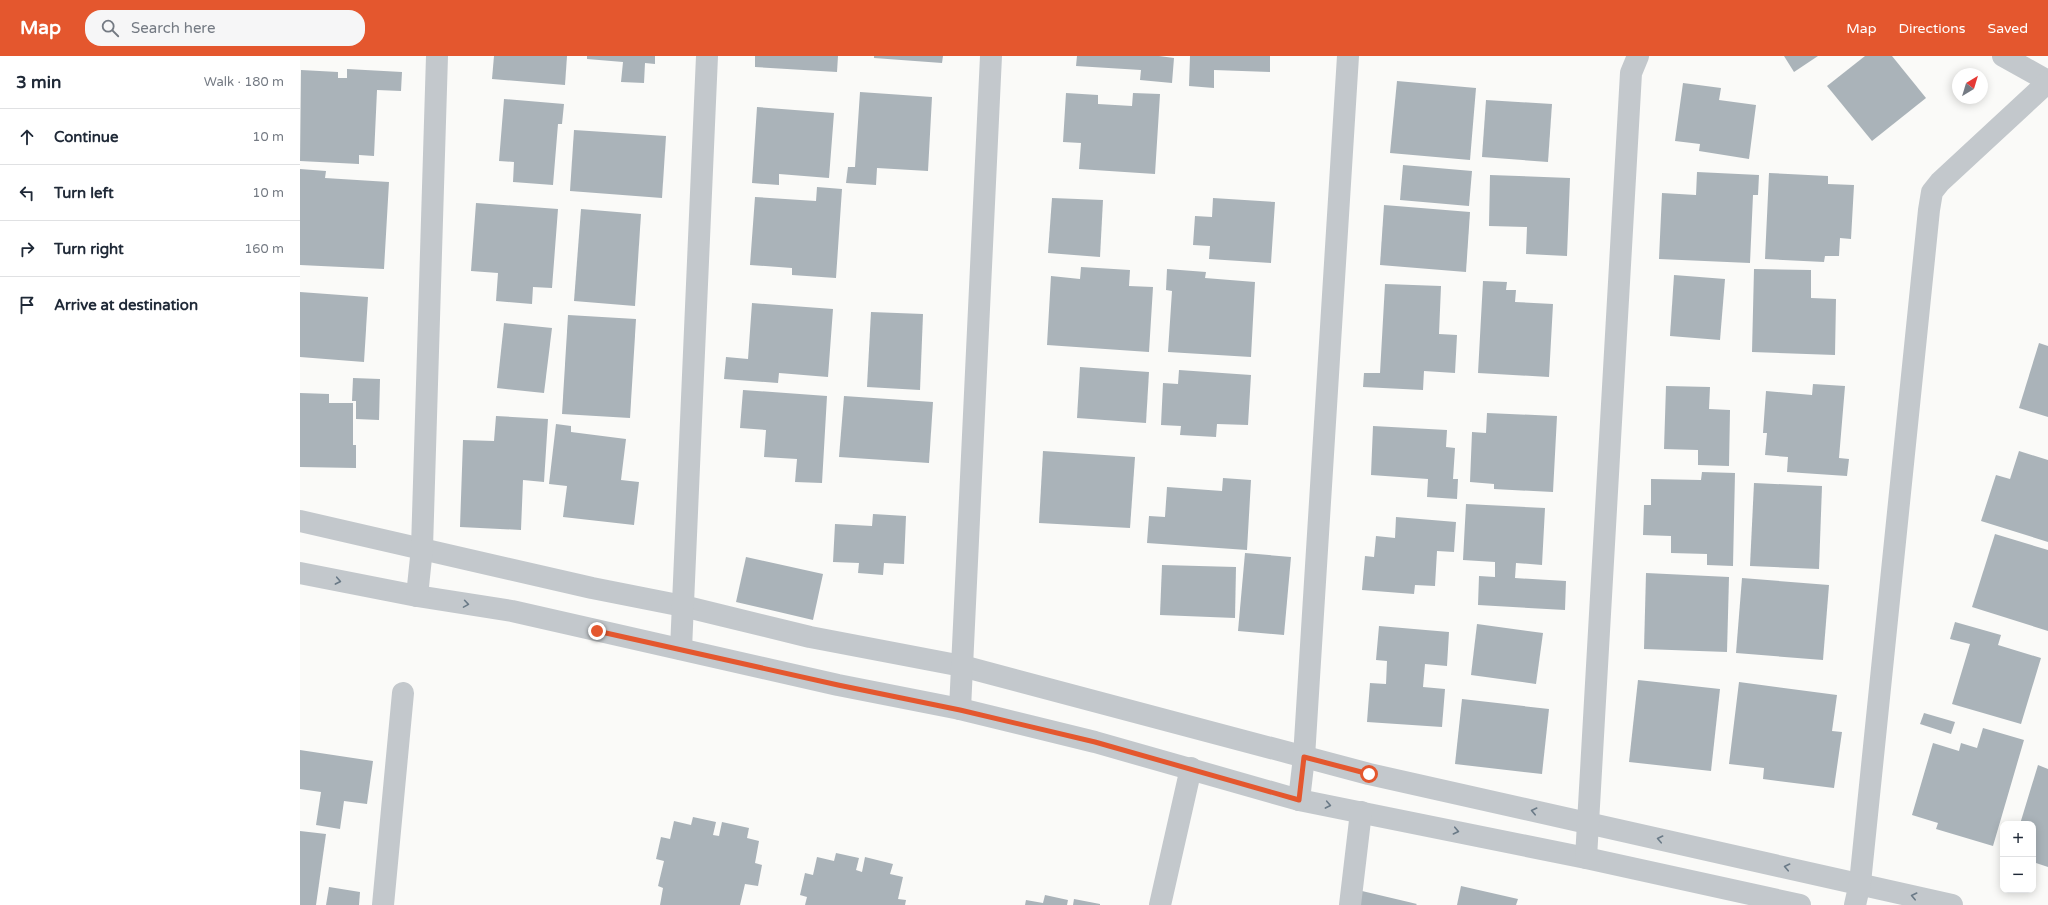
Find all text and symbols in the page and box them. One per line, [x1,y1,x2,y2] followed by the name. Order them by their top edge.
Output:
[85,10,365,46] search box
[20,17,61,39] text: Map
[99,17,121,39] icon: search
[131,19,215,37] text: Search here
[1846,20,1877,37] text: Map
[1899,20,1966,37] text: Directions
[1988,20,2028,37] text: Saved
[1952,68,1988,104] north arrow
[16,72,61,93] text: 3 min
[204,74,284,90] text: Walk · 180 m
[16,126,38,148] icon: ahead
[54,128,118,146] text: Continue
[252,129,284,145] text: 10 m
[16,182,38,204] icon: left
[54,184,114,202] text: Turn left
[252,185,284,201] text: 10 m
[16,238,38,260] icon: right
[54,240,124,258] text: Turn right
[244,241,284,257] text: 160 m
[16,294,38,316] icon: arrive
[54,296,198,314] text: Arrive at destination
[335,576,341,584] one-way arrow
[463,599,469,608] one-way arrow
[588,622,606,640] route end
[1360,765,1378,783] route start
[1325,801,1332,809] one-way arrow
[1530,807,1537,815] one-way arrow
[2000,821,2036,893] map controls
[2000,821,2036,857] button: +
[1453,827,1459,835] one-way arrow
[1657,835,1664,843] one-way arrow
[2000,857,2036,893] button: −
[1784,863,1791,871] one-way arrow
[1911,892,1918,901] one-way arrow

